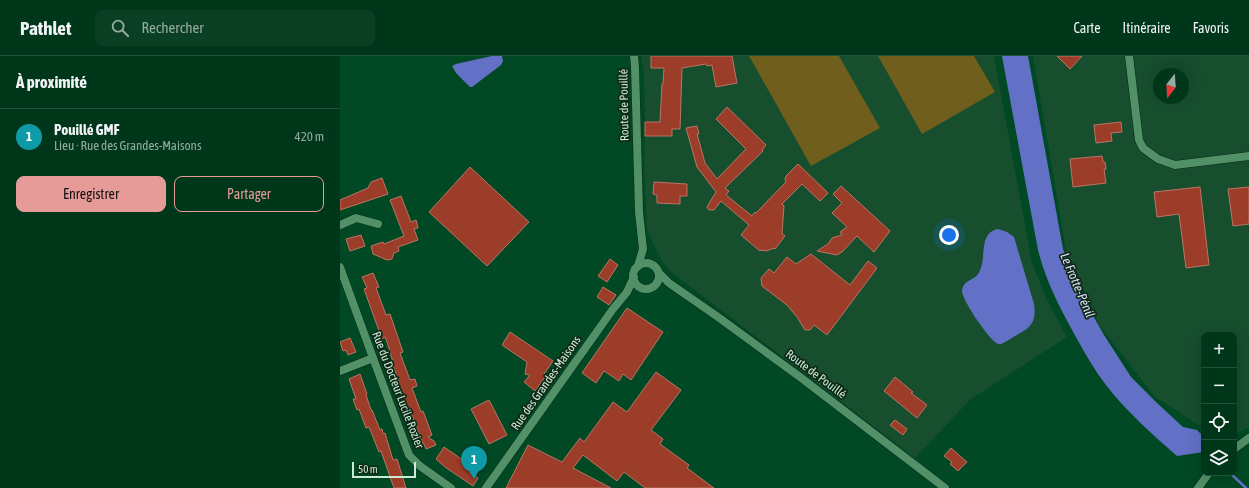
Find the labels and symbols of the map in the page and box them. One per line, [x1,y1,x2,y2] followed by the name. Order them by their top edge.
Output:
[1153,68,1189,104] north arrow
[616,69,632,141] street label: Route de Pouillé
[939,225,959,245] your location
[1057,251,1098,320] water label: Le Frotte-Pénil
[369,330,427,451] street label: Rue du Docteur Lucile Rozier
[508,333,584,433] street label: Rue des Grandes-Maisons
[783,347,849,401] street label: Route de Pouillé
[461,446,487,479] pin: 1
[352,460,416,479] scale bar

